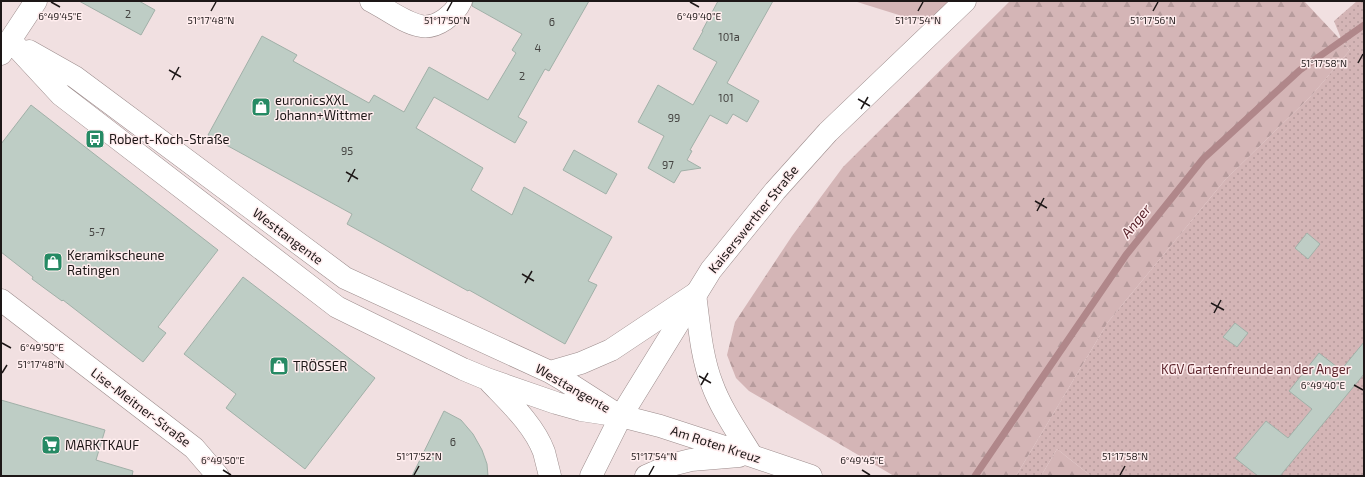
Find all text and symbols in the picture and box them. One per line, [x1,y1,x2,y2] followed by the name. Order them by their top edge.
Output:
[125,7,131,20] house number: 2
[38,10,82,22] text: 6°49'45"E
[677,10,722,22] text: 6°49'40"E
[188,14,234,26] text: 51°17'48"N
[424,14,470,26] text: 51°17'50"N
[895,14,941,26] text: 51°17'54"N
[1130,14,1176,26] text: 51°17'56"N
[549,15,555,28] house number: 6
[718,30,740,43] house number: 101a
[535,41,542,54] house number: 4
[1301,57,1347,69] text: 51°17'58"N
[519,69,525,82] house number: 2
[718,91,734,104] house number: 101
[275,92,373,123] place label: euronicsXXL Johann+Wittmer
[250,96,272,118] shop icon: euronicsXXL Johann+Wittmer
[668,111,680,124] house number: 99
[84,128,106,150] bus stop icon: Robert-Koch-Straße
[109,131,229,147] place label: Robert-Koch-Straße
[341,144,353,157] house number: 95
[662,158,674,171] house number: 97
[705,162,801,276] street label: Kaiserswerther Straße
[1116,200,1154,242] water label: Anger
[250,204,326,268] street label: Westtangente
[89,225,105,238] house number: 5-7
[67,247,165,278] place label: Keramikscheune Ratingen
[42,251,64,273] shop icon: Keramikscheune Ratingen
[20,341,64,353] text: 6°49'50"E
[268,355,290,377] shop icon: TRÖSSER
[18,358,64,370] text: 51°17'48"N
[293,358,347,374] place label: TRÖSSER
[533,360,613,416] street label: Westtangente
[1161,361,1351,377] park label: KGV Gartenfreunde an der Anger
[88,364,194,450] street label: Lise-Meitner-Straße
[1301,379,1346,391] text: 6°49'40"E
[669,422,763,466] street label: Am Roten Kreuz
[40,434,62,456] supermarket icon: MARKTKAUF
[450,435,456,448] house number: 6
[65,437,139,453] place label: MARKTKAUF
[396,450,442,462] text: 51°17'52"N
[631,450,677,462] text: 51°17'54"N
[1102,450,1148,462] text: 51°17'58"N
[201,454,245,466] text: 6°49'50"E
[840,454,884,466] text: 6°49'45"E

